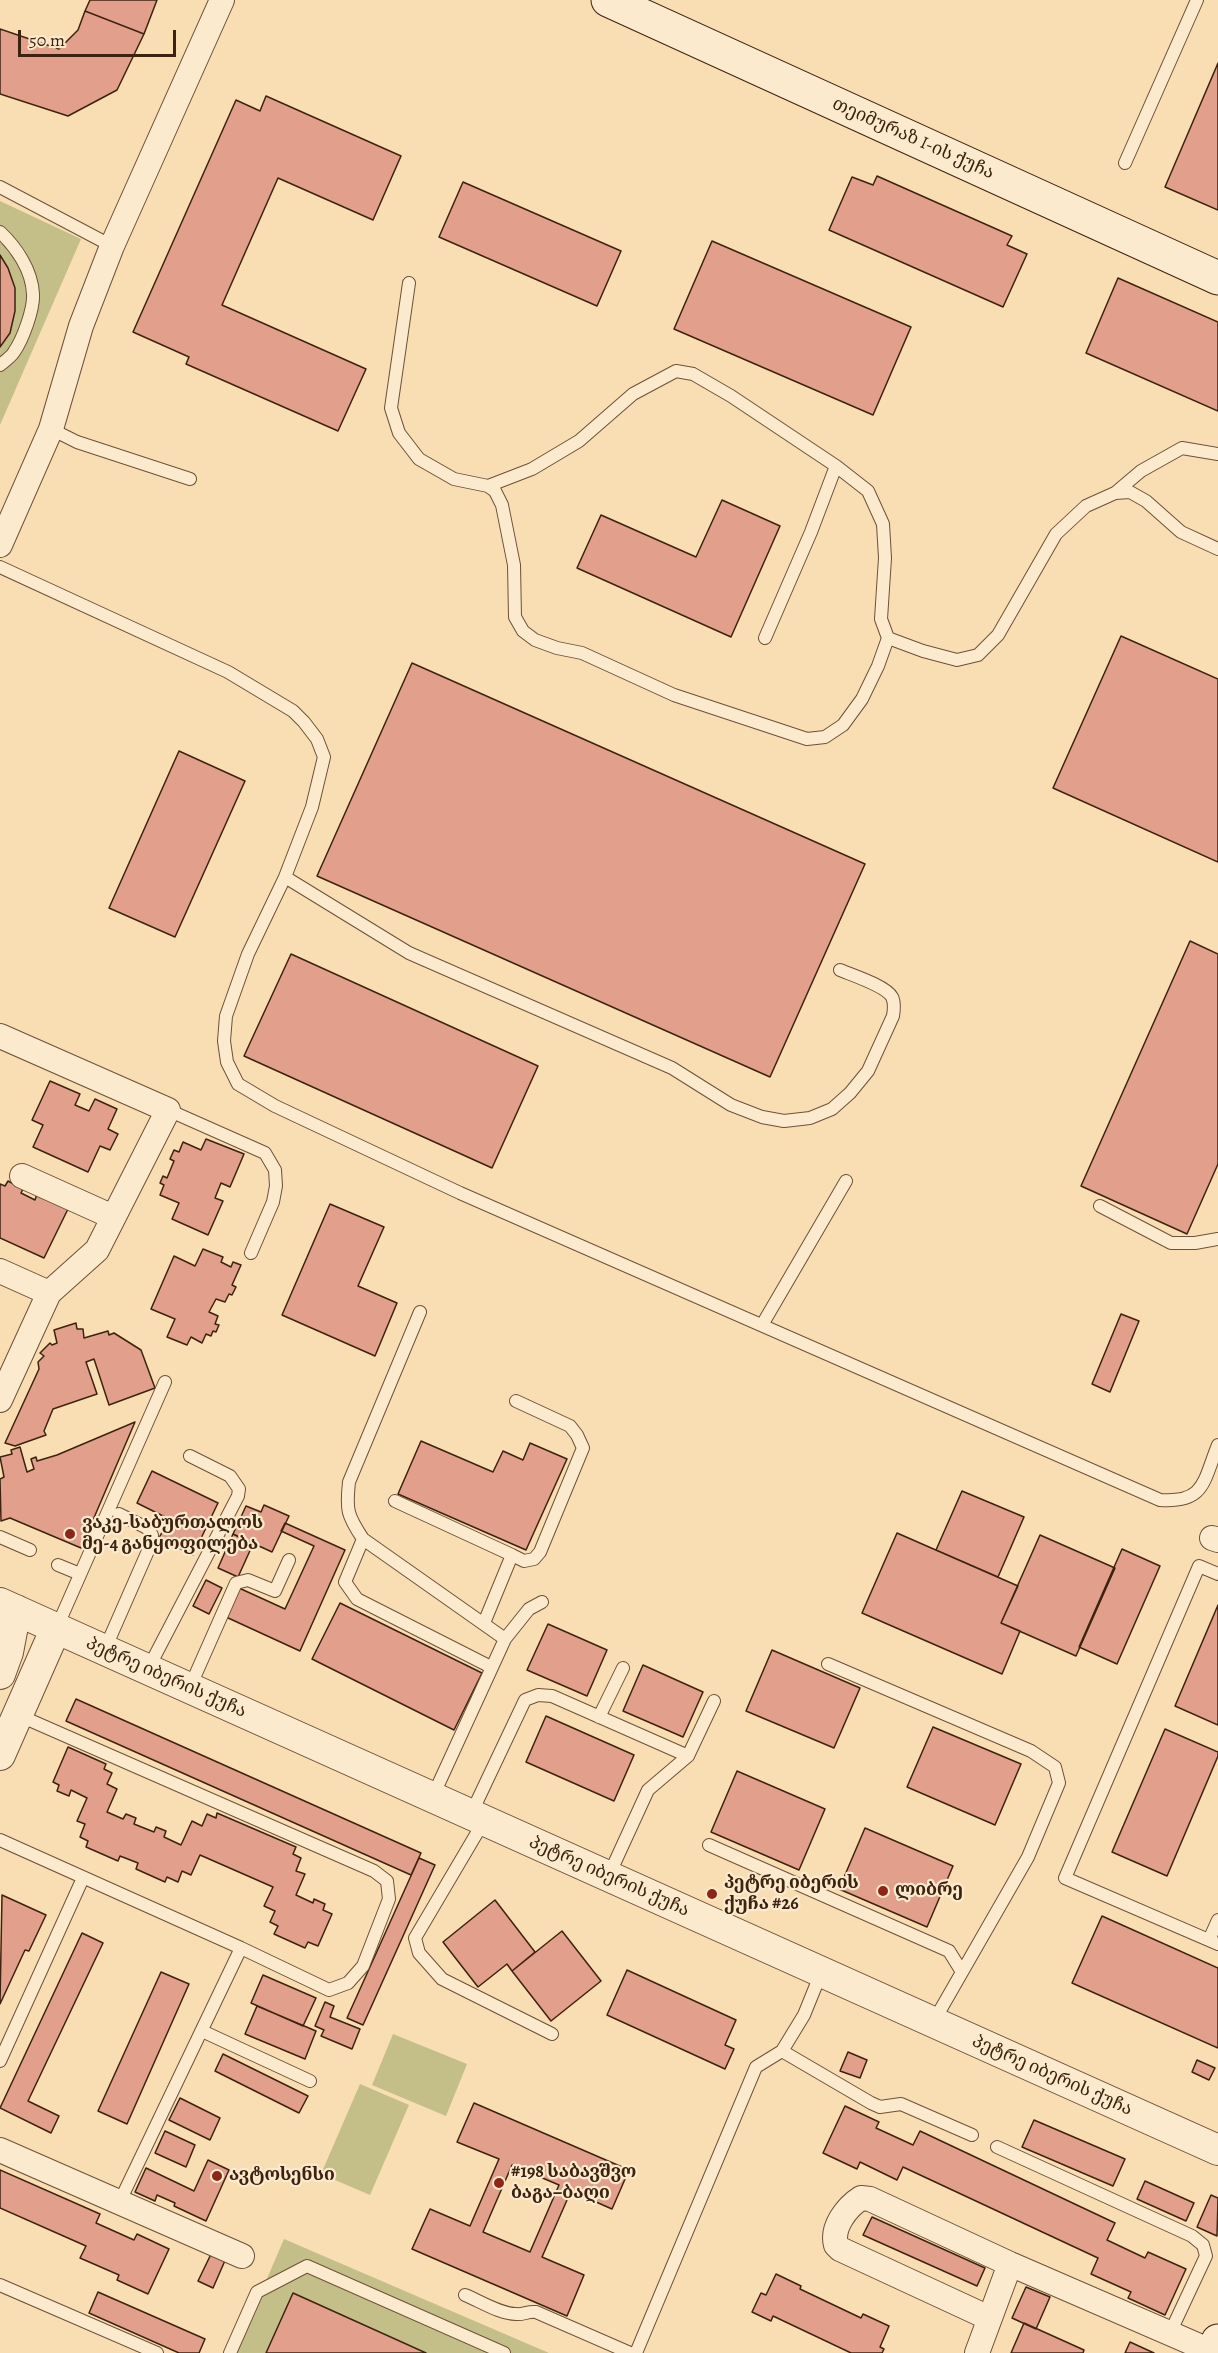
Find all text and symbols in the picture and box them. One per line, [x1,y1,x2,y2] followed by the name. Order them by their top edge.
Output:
[21,18,178,56] scale bar
[29,28,65,52] text: 50 m
[829,94,997,184] street label: თეიმურაზ I-ის ქუჩა
[82,1513,263,1556] place label: ვაკე-საბურთალოს მე-4 განყოფილება
[63,1527,77,1541] marker: ვაკე-საბურთალოს მე-4 განყოფილება
[82,1633,250,1723] street label: პეტრე იბერის ქუჩა
[525,1832,693,1922] street label: პეტრე იბერის ქუჩა
[724,1873,859,1916] place label: პეტრე იბერის ქუჩა #26
[895,1880,963,1902] place label: ლიბრე
[876,1884,890,1898] marker: ლიბრე
[705,1887,719,1901] marker: პეტრე იბერის ქუჩა #26
[968,2031,1136,2121] street label: პეტრე იბერის ქუჩა
[511,2162,636,2204] place label: #198 საბავშვო ბაგა–ბაღი
[229,2165,335,2187] place label: ავტოსენსი
[210,2169,224,2183] marker: ავტოსენსი
[492,2176,506,2190] marker: #198 საბავშვო ბაგა–ბაღი

